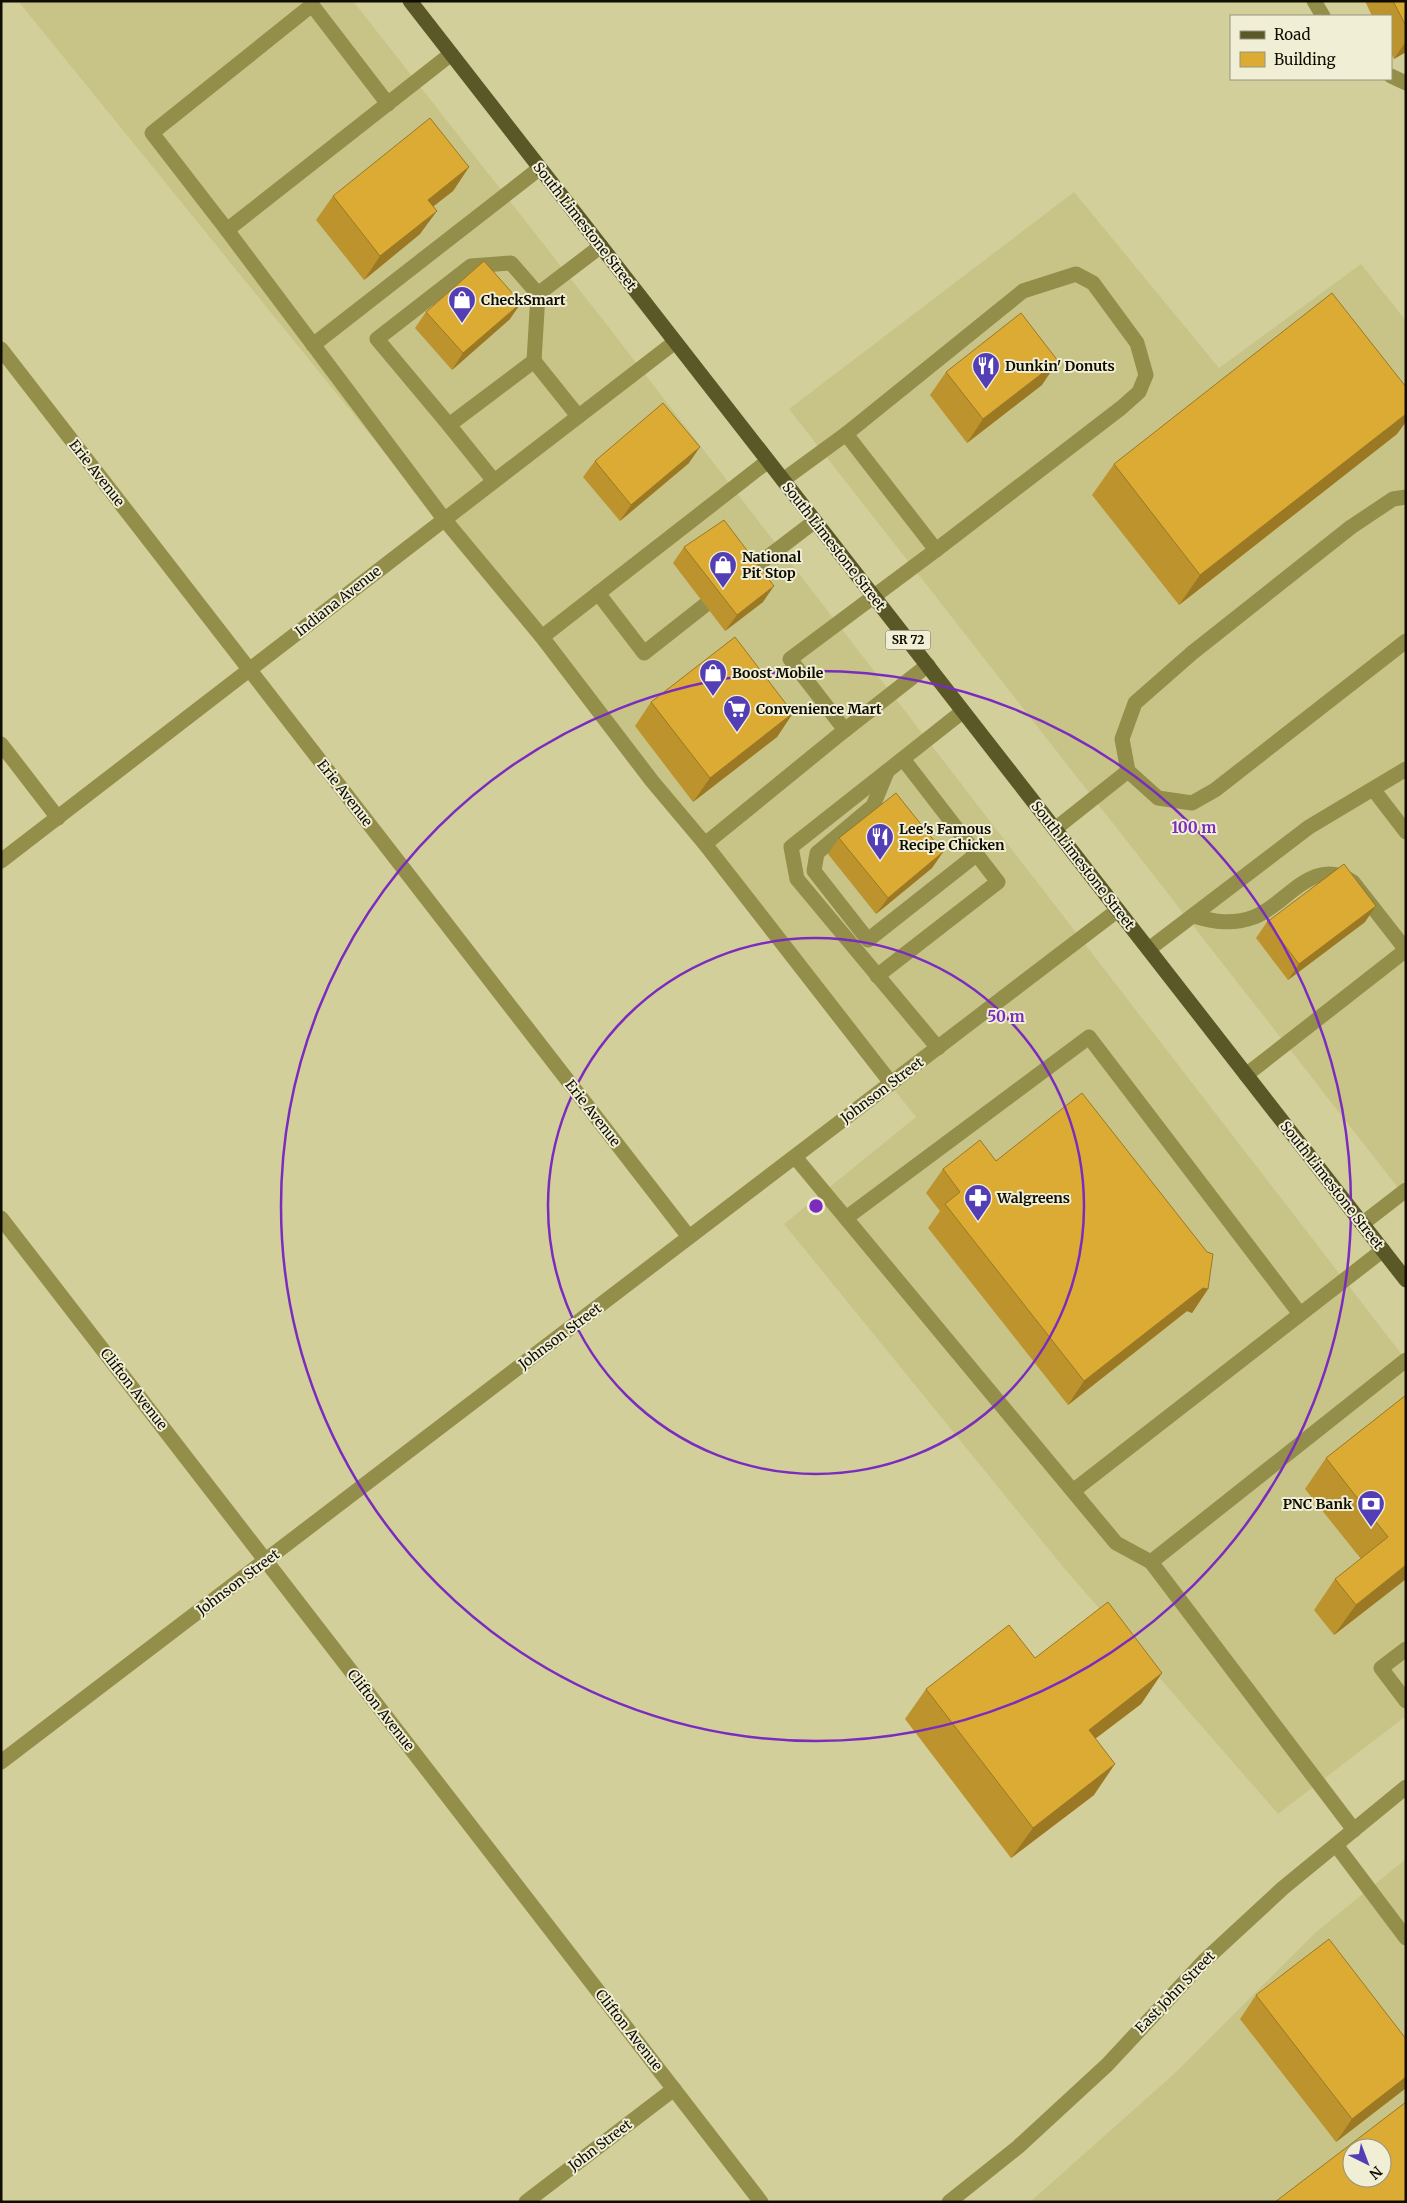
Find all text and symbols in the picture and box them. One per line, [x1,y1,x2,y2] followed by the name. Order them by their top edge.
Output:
[1230,15,1392,80] legend
[1274,25,1310,44] text: Road
[1274,50,1336,69] text: Building
[529,158,641,294] street label: South Limestone Street
[447,285,477,324] shop icon: CheckSmart
[481,291,566,309] place label: CheckSmart
[971,351,1001,390] restaurant icon: Dunkin' Donuts
[1005,357,1115,375] place label: Dunkin' Donuts
[65,436,129,510] street label: Erie Avenue
[778,478,890,614] street label: South Limestone Street
[742,548,802,582] place label: National Pit Stop
[708,550,738,589] shop icon: National Pit Stop
[291,562,385,640] street label: Indiana Avenue
[886,630,930,650] road number: SR 72
[698,658,728,697] shop icon: Boost Mobile
[732,664,824,682] place label: Boost Mobile
[722,694,752,733] supermarket icon: Convenience Mart
[756,700,882,718] place label: Convenience Mart
[313,756,377,830] street label: Erie Avenue
[1027,797,1139,933] street label: South Limestone Street
[1172,818,1216,837] text: 100 m
[899,820,1005,854] place label: Lee's Famous Recipe Chicken
[865,822,895,861] restaurant icon: Lee's Famous Recipe Chicken
[987,1007,1025,1026] text: 50 m
[836,1053,927,1128] street label: Johnson Street
[561,1076,625,1150] street label: Erie Avenue
[1276,1117,1388,1253] street label: South Limestone Street
[963,1183,993,1222] pharmacy icon: Walgreens
[996,1189,1070,1207] place label: Walgreens
[807,1197,825,1215] centre of rings
[514,1299,605,1374] street label: Johnson Street
[97,1345,171,1433] street label: Clifton Avenue
[1356,1489,1386,1528] bank icon: PNC Bank
[1283,1495,1353,1513] place label: PNC Bank
[192,1545,283,1620] street label: Johnson Street
[344,1666,418,1754] street label: Clifton Avenue
[1131,1947,1219,2037] street label: East John Street
[592,1986,666,2074] street label: Clifton Avenue
[564,2115,636,2175] street label: John Street
[1342,2138,1392,2188] north arrow
[1366,2162,1386,2183] text: N

